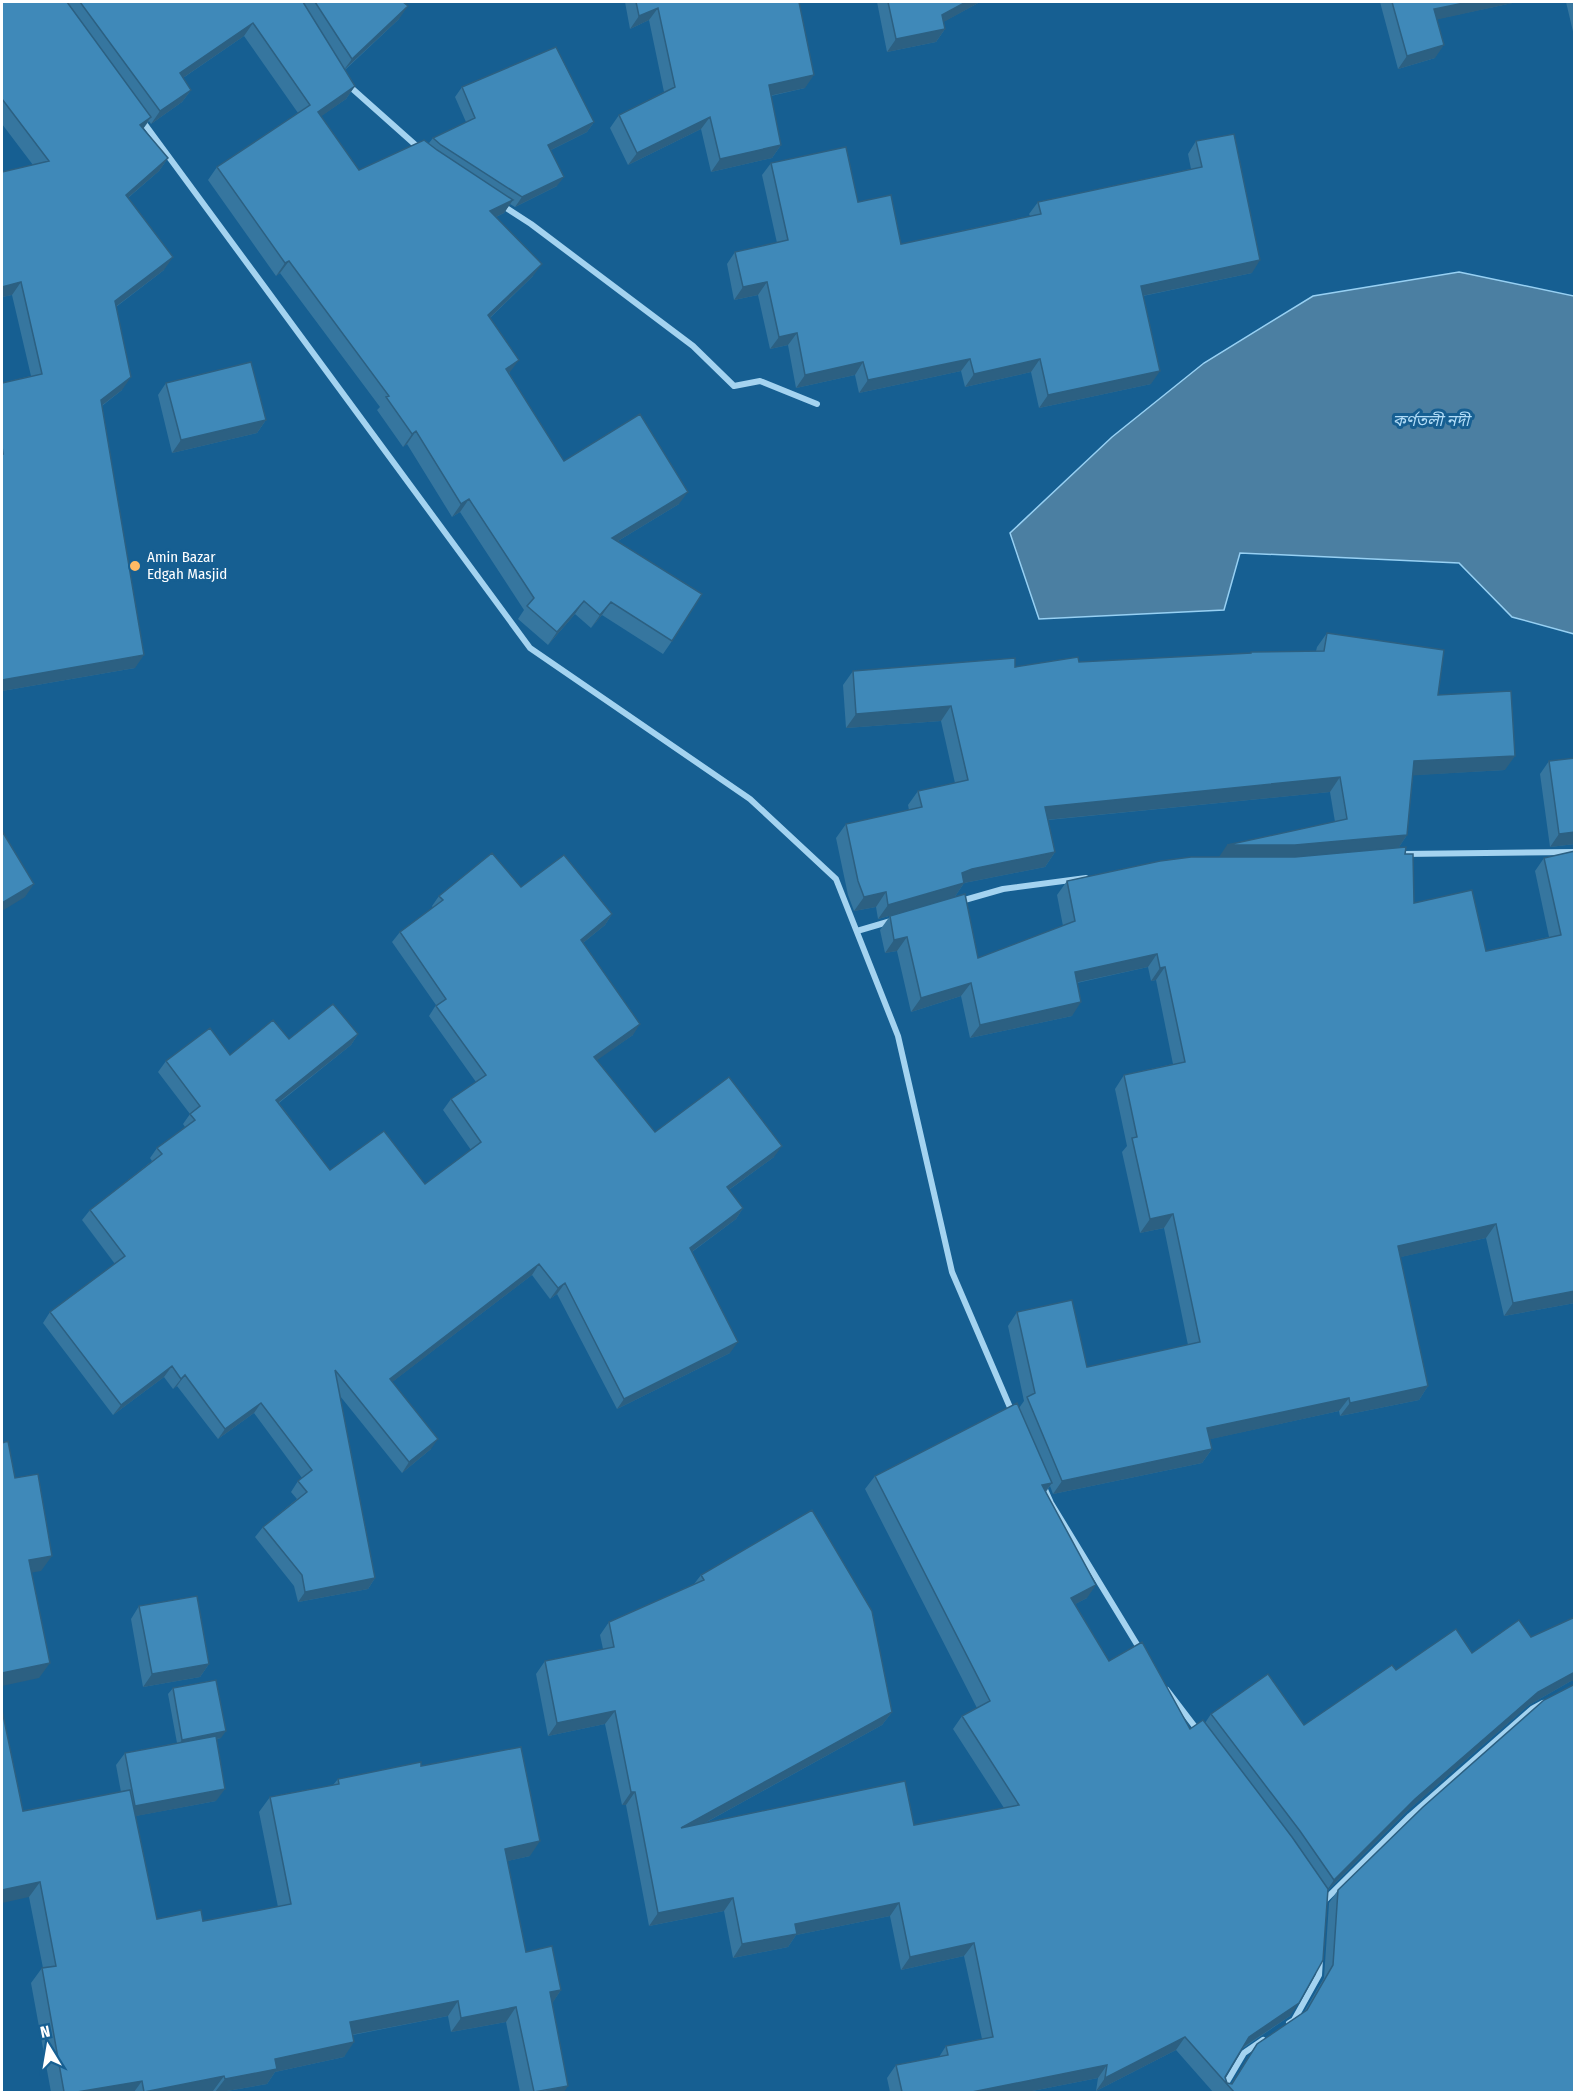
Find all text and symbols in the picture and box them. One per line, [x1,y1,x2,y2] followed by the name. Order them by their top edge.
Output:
[1393,411,1472,430] water label: কর্ণতলী নদী
[147,548,227,583] place label: Amin Bazar Edgah Masjid
[128,559,142,573] marker: Amin Bazar Edgah Masjid
[18,2016,78,2076] north arrow
[39,2022,52,2042] text: N

